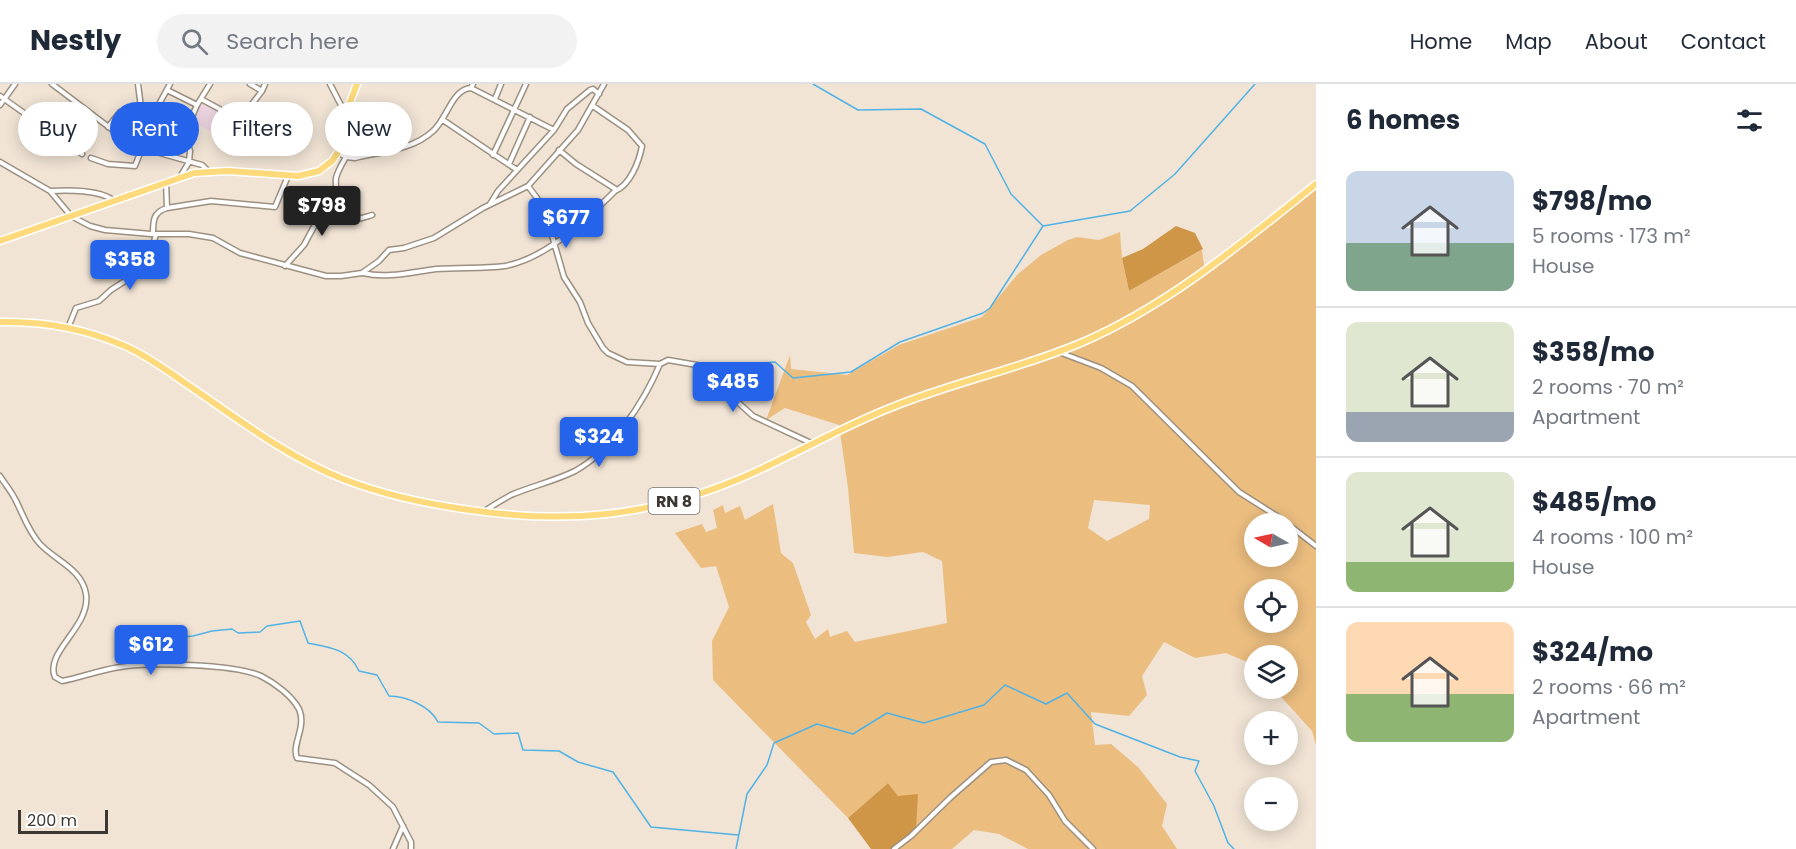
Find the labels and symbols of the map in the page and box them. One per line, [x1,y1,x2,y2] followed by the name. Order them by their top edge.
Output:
[286,186,358,237] pin: $798
[530,198,602,249] pin: $677
[94,240,166,291] pin: $358
[697,362,769,413] pin: $485
[563,417,635,468] pin: $324
[648,488,700,514] road number: RN 8
[1244,513,1298,567] north arrow
[115,625,187,676] pin: $612
[18,807,108,834] scale bar

